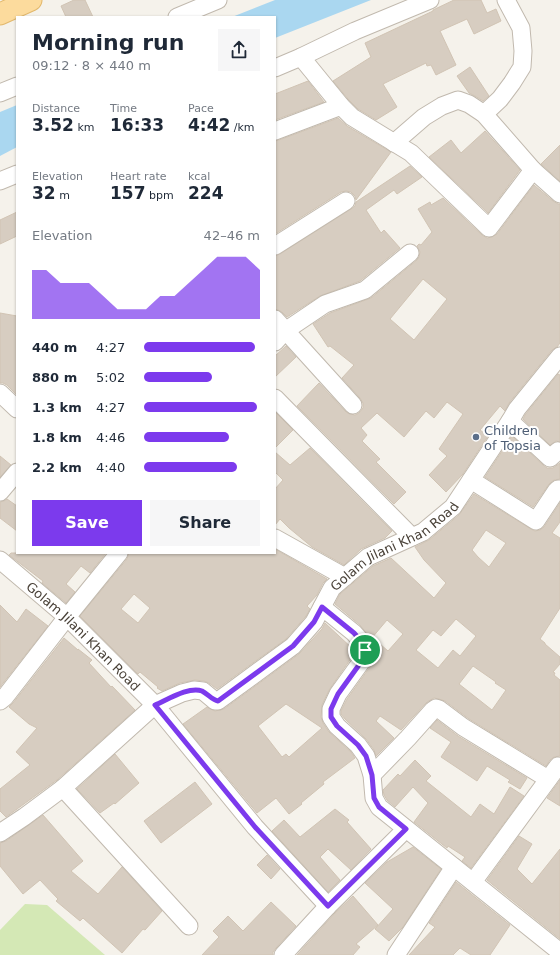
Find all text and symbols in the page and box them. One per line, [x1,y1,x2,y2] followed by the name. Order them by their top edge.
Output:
[218,29,260,71] button: share
[32,30,184,55] text: Morning run
[32,58,151,73] text: 09:12 · 8 × 440 m
[32,102,80,115] text: Distance
[110,102,137,115] text: Time
[188,102,214,115] text: Pace
[32,115,74,135] text: 3.52
[110,115,164,135] text: 16:33
[188,115,230,135] text: 4:42
[74,121,95,134] text: km
[230,121,255,134] text: /km
[32,170,83,183] text: Elevation
[110,170,166,183] text: Heart rate
[188,170,210,183] text: kcal
[32,183,56,203] text: 32
[110,183,146,203] text: 157
[188,183,224,203] text: 224
[56,189,70,202] text: m
[146,189,174,202] text: bpm
[32,228,92,243] text: Elevation
[204,228,260,243] text: 42–46 m
[32,340,77,355] text: 440 m
[96,340,125,355] text: 4:27
[32,370,77,385] text: 880 m
[96,370,125,385] text: 5:02
[32,400,82,415] text: 1.3 km
[96,400,125,415] text: 4:27
[484,423,541,453] place label: Children of Topsia
[32,430,82,445] text: 1.8 km
[96,430,125,445] text: 4:46
[471,432,481,442] marker: Children of Topsia
[32,460,82,475] text: 2.2 km
[96,460,125,475] text: 4:40
[327,499,462,594] street label: Golam Jilani Khan Road
[32,500,142,546] button: Save
[150,500,260,546] button: Share
[23,579,143,694] street label: Golam Jilani Khan Road
[348,633,382,667] pin
[354,639,376,661] icon: arrive

